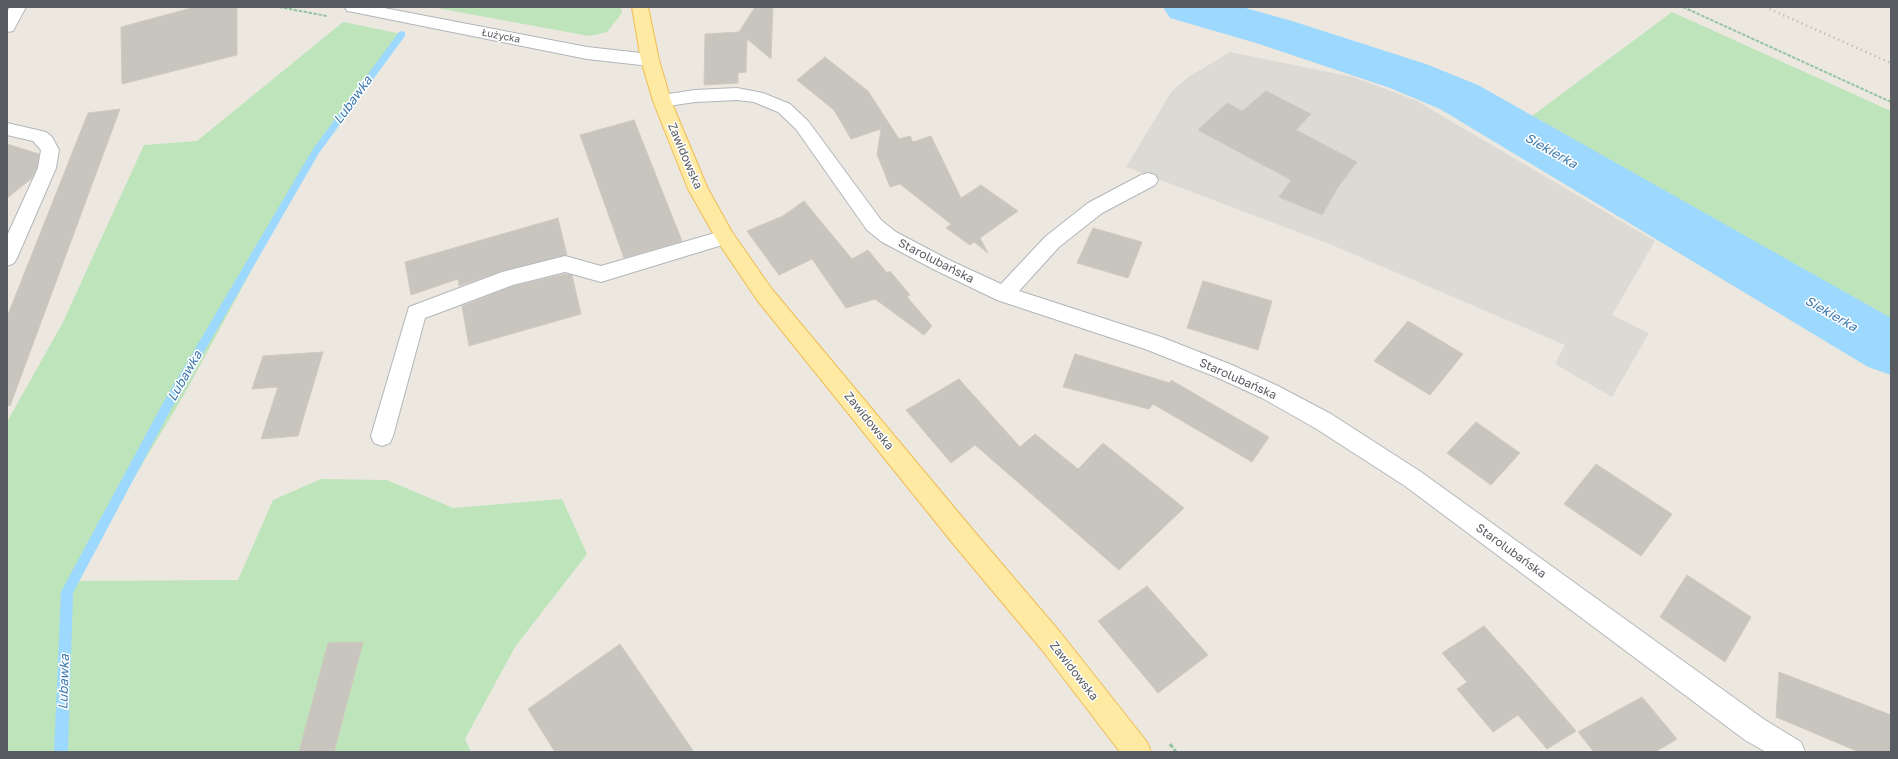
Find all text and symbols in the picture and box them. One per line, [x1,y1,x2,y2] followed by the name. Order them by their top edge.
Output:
[481,26,521,46] street label: Łużycka
[330,73,376,127] water label: Lubawka
[665,121,705,191] street label: Zawidowska
[1522,130,1580,172] water label: Siekierka
[896,236,976,286] street label: Starolubańska
[1802,293,1860,335] water label: Siekierka
[164,348,206,404] water label: Lubawka
[1197,355,1279,403] street label: Starolubańska
[841,389,897,453] street label: Zawidowska
[1473,521,1549,581] street label: Starolubańska
[1047,639,1101,703] street label: Zawidowska
[55,654,73,710] water label: Lubawka

